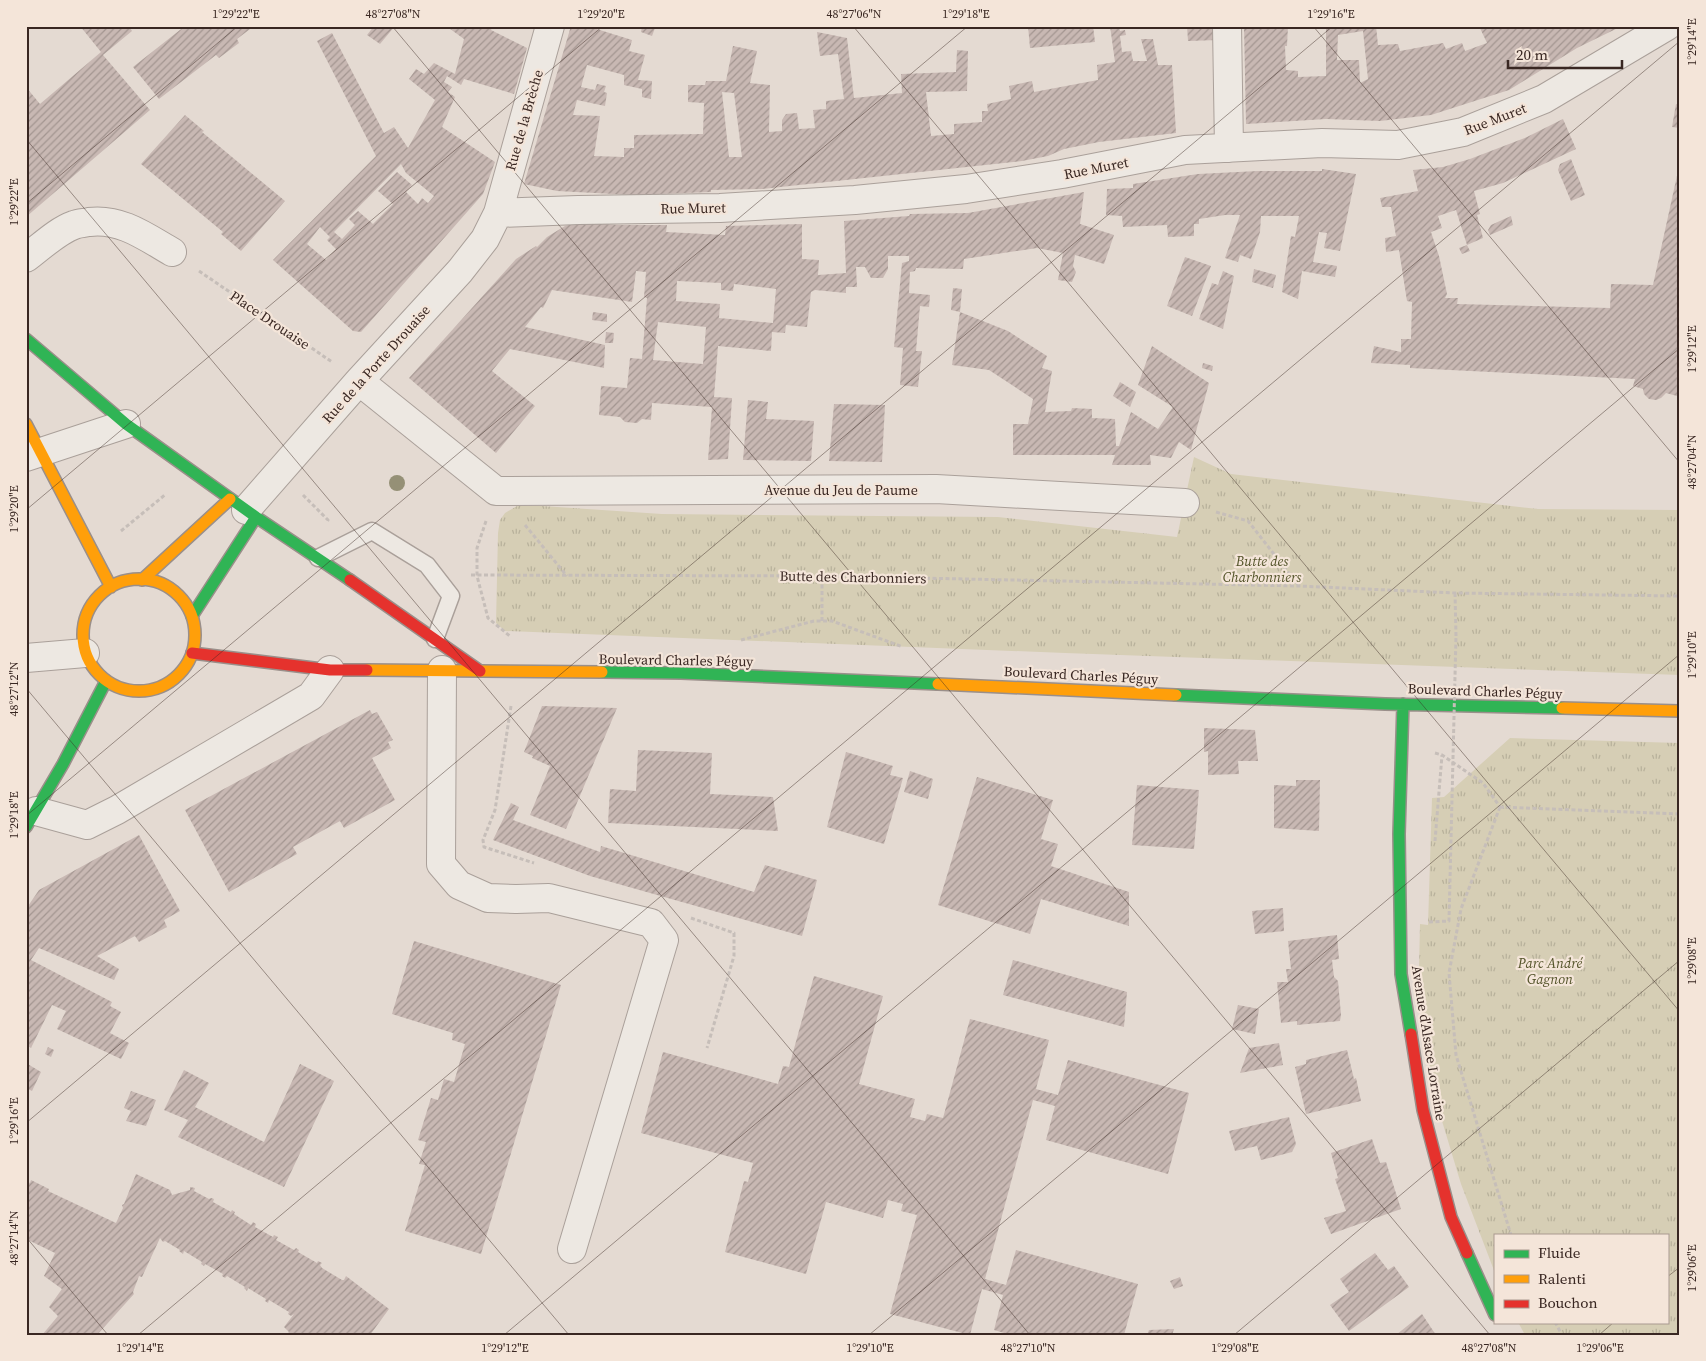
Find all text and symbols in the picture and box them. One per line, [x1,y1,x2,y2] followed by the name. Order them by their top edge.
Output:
[212,6,260,22] text: 1°29'22"E
[365,6,421,22] text: 48°27'08"N
[577,6,625,22] text: 1°29'20"E
[826,6,882,22] text: 48°27'06"N
[942,6,990,22] text: 1°29'18"E
[1307,6,1355,22] text: 1°29'16"E
[1684,18,1700,66] text: 1°29'14"E
[1508,38,1622,70] scale bar
[1516,44,1548,65] text: 20 m
[500,67,548,173] street label: Rue de la Brèche
[1461,98,1530,140] street label: Rue Muret
[1062,152,1130,184] street label: Rue Muret
[6,178,22,226] text: 1°29'22"E
[660,197,726,219] street label: Rue Muret
[226,286,314,354] street label: Place Drouaise
[317,300,435,428] street label: Rue de la Porte Drouaise
[1684,325,1700,373] text: 1°29'12"E
[1684,434,1700,490] text: 48°27'04"N
[764,480,918,500] street label: Avenue du Jeu de Paume
[6,485,22,533] text: 1°29'20"E
[1223,551,1302,587] park label: Butte des Charbonniers
[779,566,927,588] street label: Butte des Charbonniers
[1684,631,1700,679] text: 1°29'10"E
[598,649,754,671] street label: Boulevard Charles Péguy
[6,661,22,717] text: 48°27'12"N
[1003,661,1160,689] street label: Boulevard Charles Péguy
[1407,678,1563,704] street label: Boulevard Charles Péguy
[6,791,22,839] text: 1°29'18"E
[1684,937,1700,985] text: 1°29'08"E
[1517,953,1584,989] park label: Parc André Gagnon
[1407,964,1451,1122] street label: Avenue d'Alsace Lorraine
[6,1097,22,1145] text: 1°29'16"E
[6,1210,22,1266] text: 48°27'14"N
[1494,1234,1668,1324] legend
[1538,1242,1581,1263] text: Fluide
[1684,1244,1700,1292] text: 1°29'06"E
[1538,1268,1586,1289] text: Ralenti
[1538,1292,1598,1313] text: Bouchon
[116,1340,164,1356] text: 1°29'14"E
[481,1340,529,1356] text: 1°29'12"E
[846,1340,894,1356] text: 1°29'10"E
[1000,1340,1056,1356] text: 48°27'10"N
[1211,1340,1259,1356] text: 1°29'08"E
[1461,1340,1517,1356] text: 48°27'08"N
[1576,1340,1624,1356] text: 1°29'06"E

